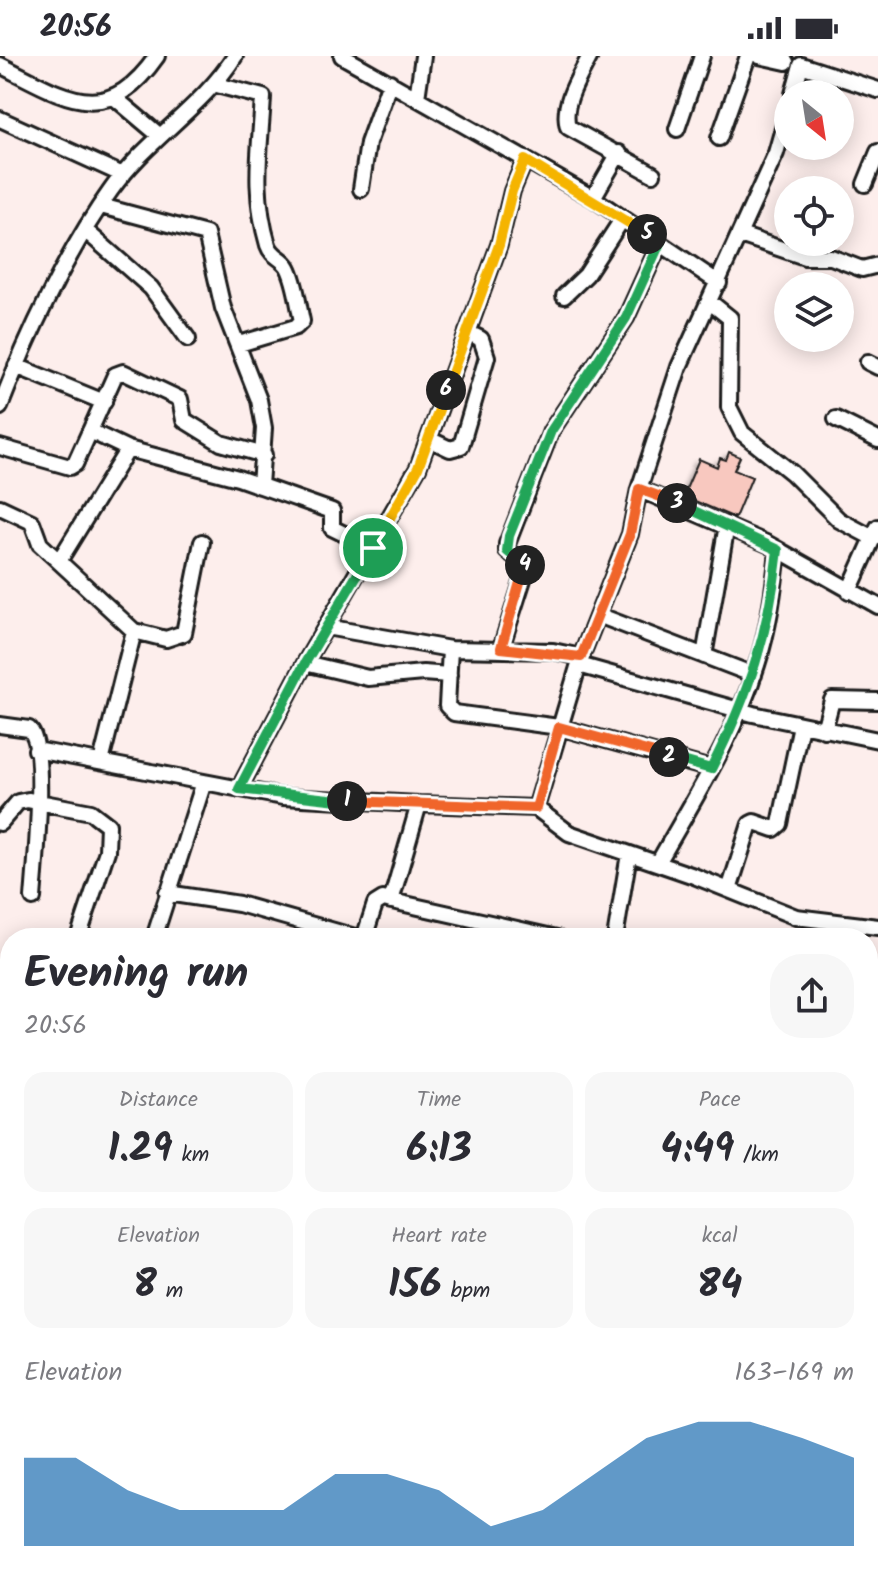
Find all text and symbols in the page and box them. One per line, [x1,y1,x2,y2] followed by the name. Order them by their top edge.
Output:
[40,4,112,52] text: 20:56
[774,80,854,160] north arrow
[774,80,854,352] map controls
[774,176,854,256] button: locate
[627,214,667,254] pin: 5
[641,216,653,251] text: 5
[774,272,854,352] button: layers
[426,370,466,410] pin: 6
[440,372,452,407] text: 6
[657,483,697,523] pin: 3
[671,485,683,520] text: 3
[339,514,407,582] pin
[351,526,395,570] icon: arrive
[505,545,545,585] pin: 4
[519,547,531,582] text: 4
[649,737,689,777] pin: 2
[663,739,675,774] text: 2
[327,781,367,821] pin: 1
[344,783,350,818] text: 1
[24,940,248,1010] text: Evening run
[770,954,854,1038] button: share
[24,1005,87,1047] text: 20:56
[119,1083,198,1118] text: Distance
[417,1083,461,1118] text: Time
[699,1083,741,1118] text: Pace
[107,1118,173,1182] text: 1.29
[406,1118,472,1182] text: 6:13
[661,1118,734,1182] text: 4:49
[173,1138,209,1173] text: km
[734,1138,779,1173] text: /km
[117,1219,200,1254] text: Elevation
[391,1219,487,1254] text: Heart rate
[702,1219,738,1254] text: kcal
[133,1254,157,1318] text: 8
[388,1254,442,1318] text: 156
[697,1254,742,1318] text: 84
[157,1274,183,1309] text: m
[442,1274,490,1309] text: bpm
[24,1352,122,1394] text: Elevation
[734,1352,854,1394] text: 163–169 m

